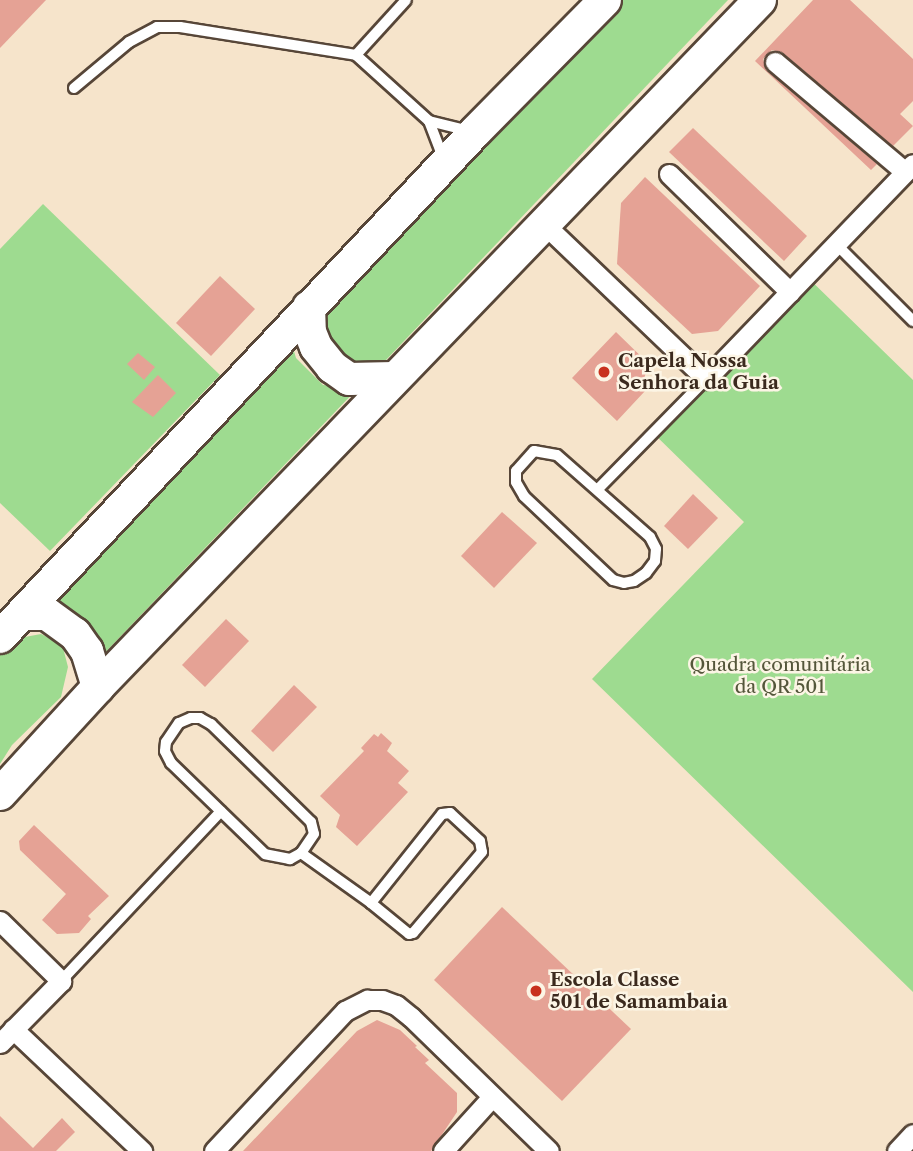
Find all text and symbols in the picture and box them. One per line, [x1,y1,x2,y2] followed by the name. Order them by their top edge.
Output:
[618,350,779,394] place label: Capela Nossa Senhora da Guia
[596,364,612,380] marker: Capela Nossa Senhora da Guia
[689,654,871,698] park label: Quadra comunitária da QR 501
[550,969,728,1013] place label: Escola Classe 501 de Samambaia
[528,983,544,999] marker: Escola Classe 501 de Samambaia

